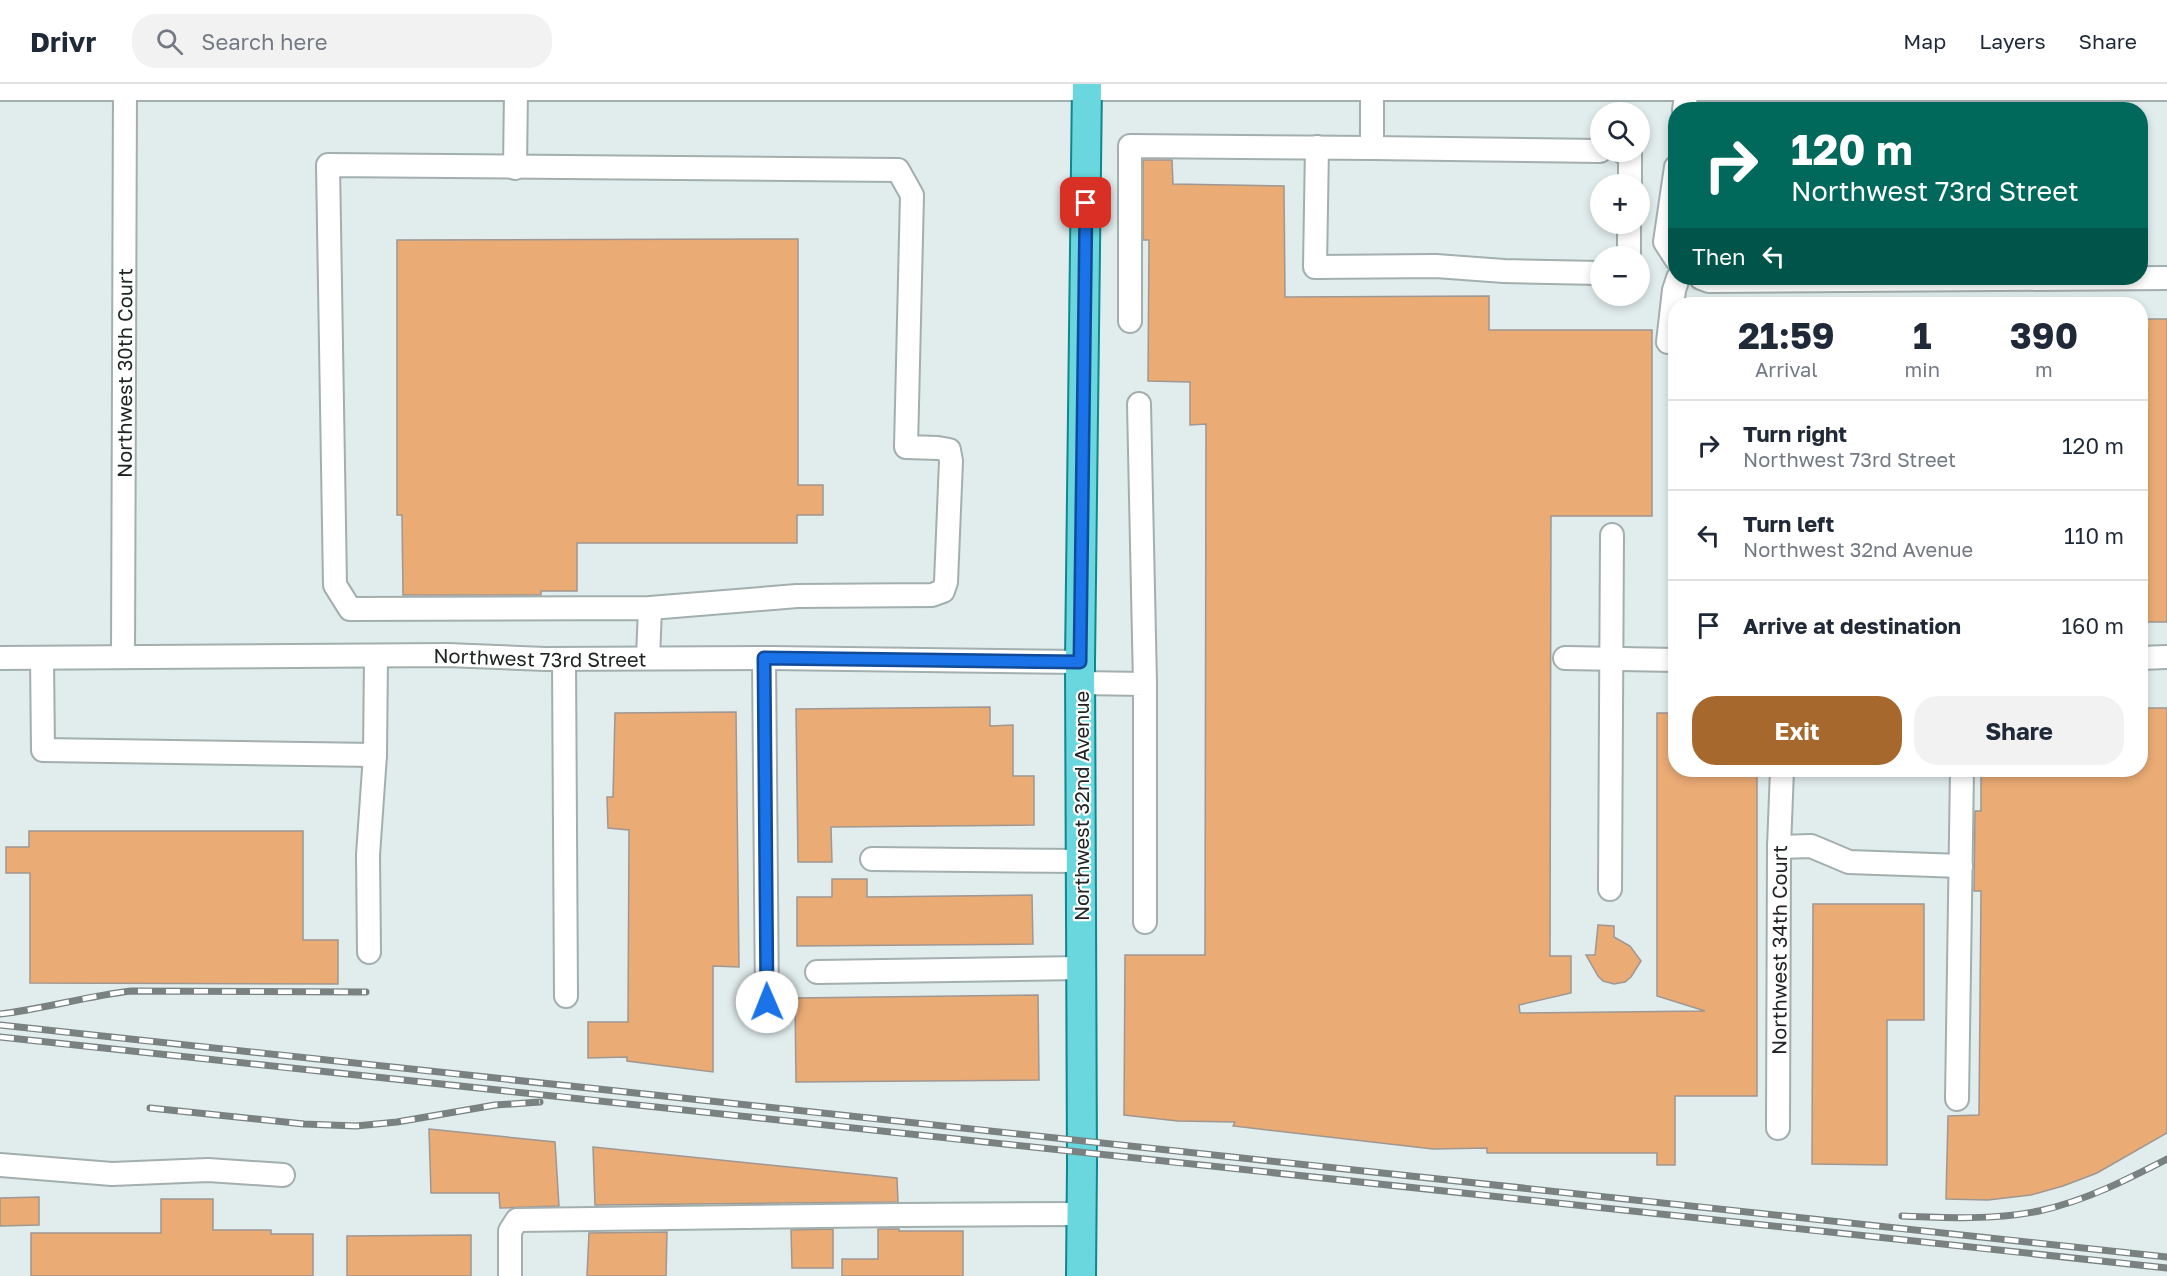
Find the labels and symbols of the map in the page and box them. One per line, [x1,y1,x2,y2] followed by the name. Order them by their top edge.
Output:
[1060,177,1111,228] pin
[112,268,136,478] street label: Northwest 30th Court
[433,643,647,671] street label: Northwest 73rd Street
[1069,691,1093,921] street label: Northwest 32nd Avenue
[1766,845,1791,1055] street label: Northwest 34th Court
[735,970,799,1034] position arrow

